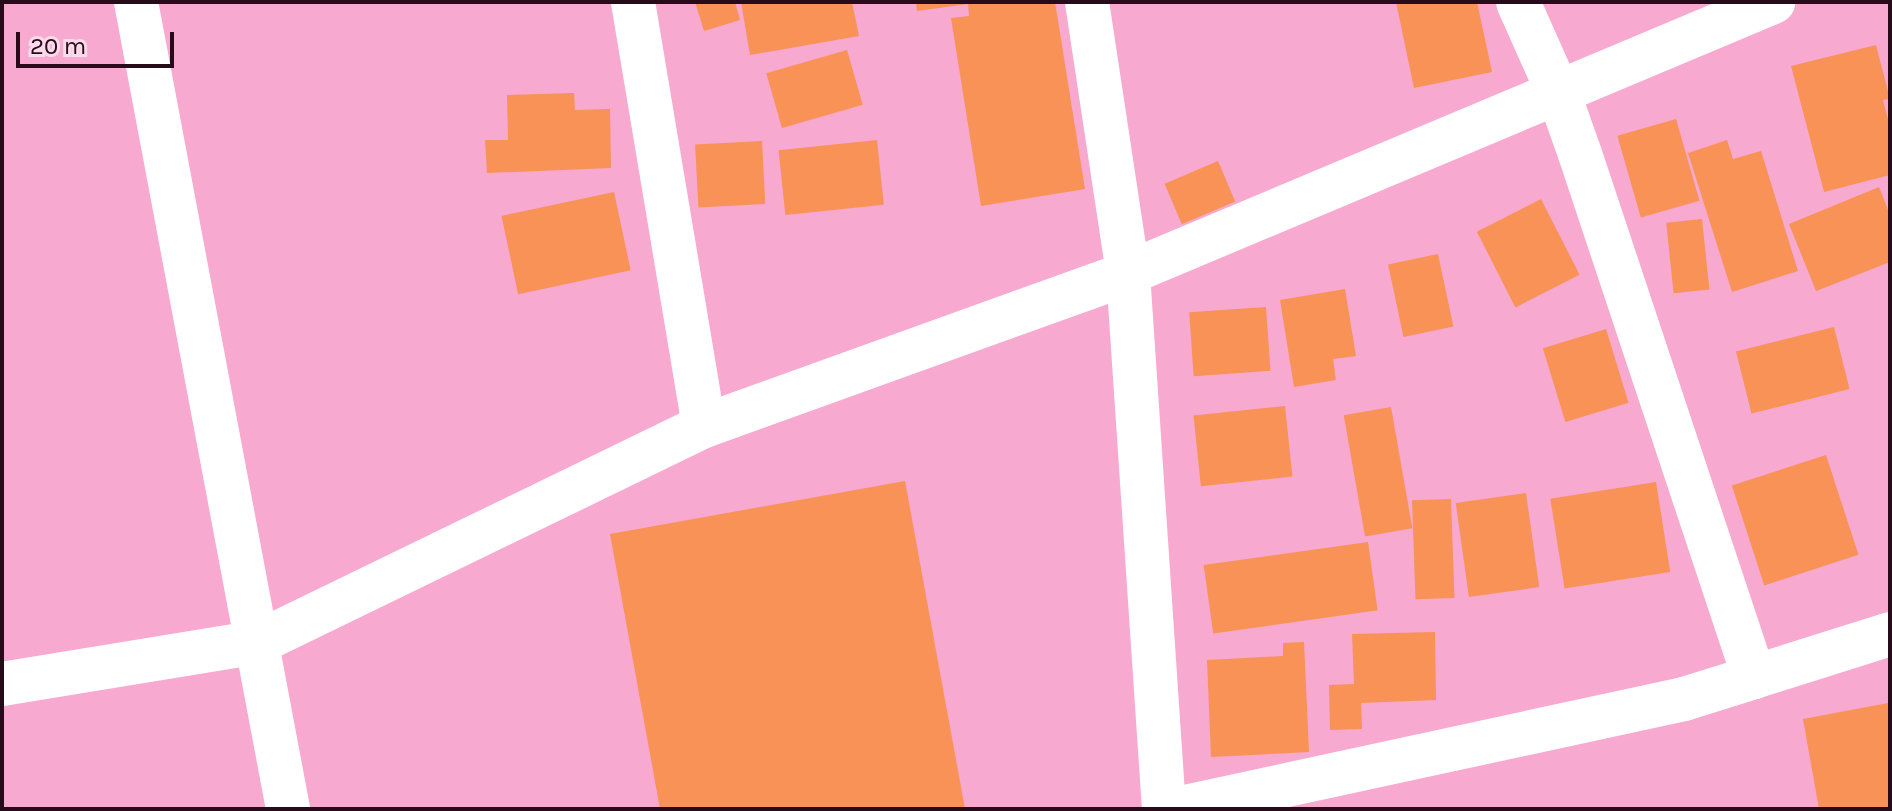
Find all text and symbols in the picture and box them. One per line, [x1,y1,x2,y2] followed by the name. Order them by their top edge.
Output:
[20,16,178,66] scale bar
[30,32,86,60] text: 20 m

